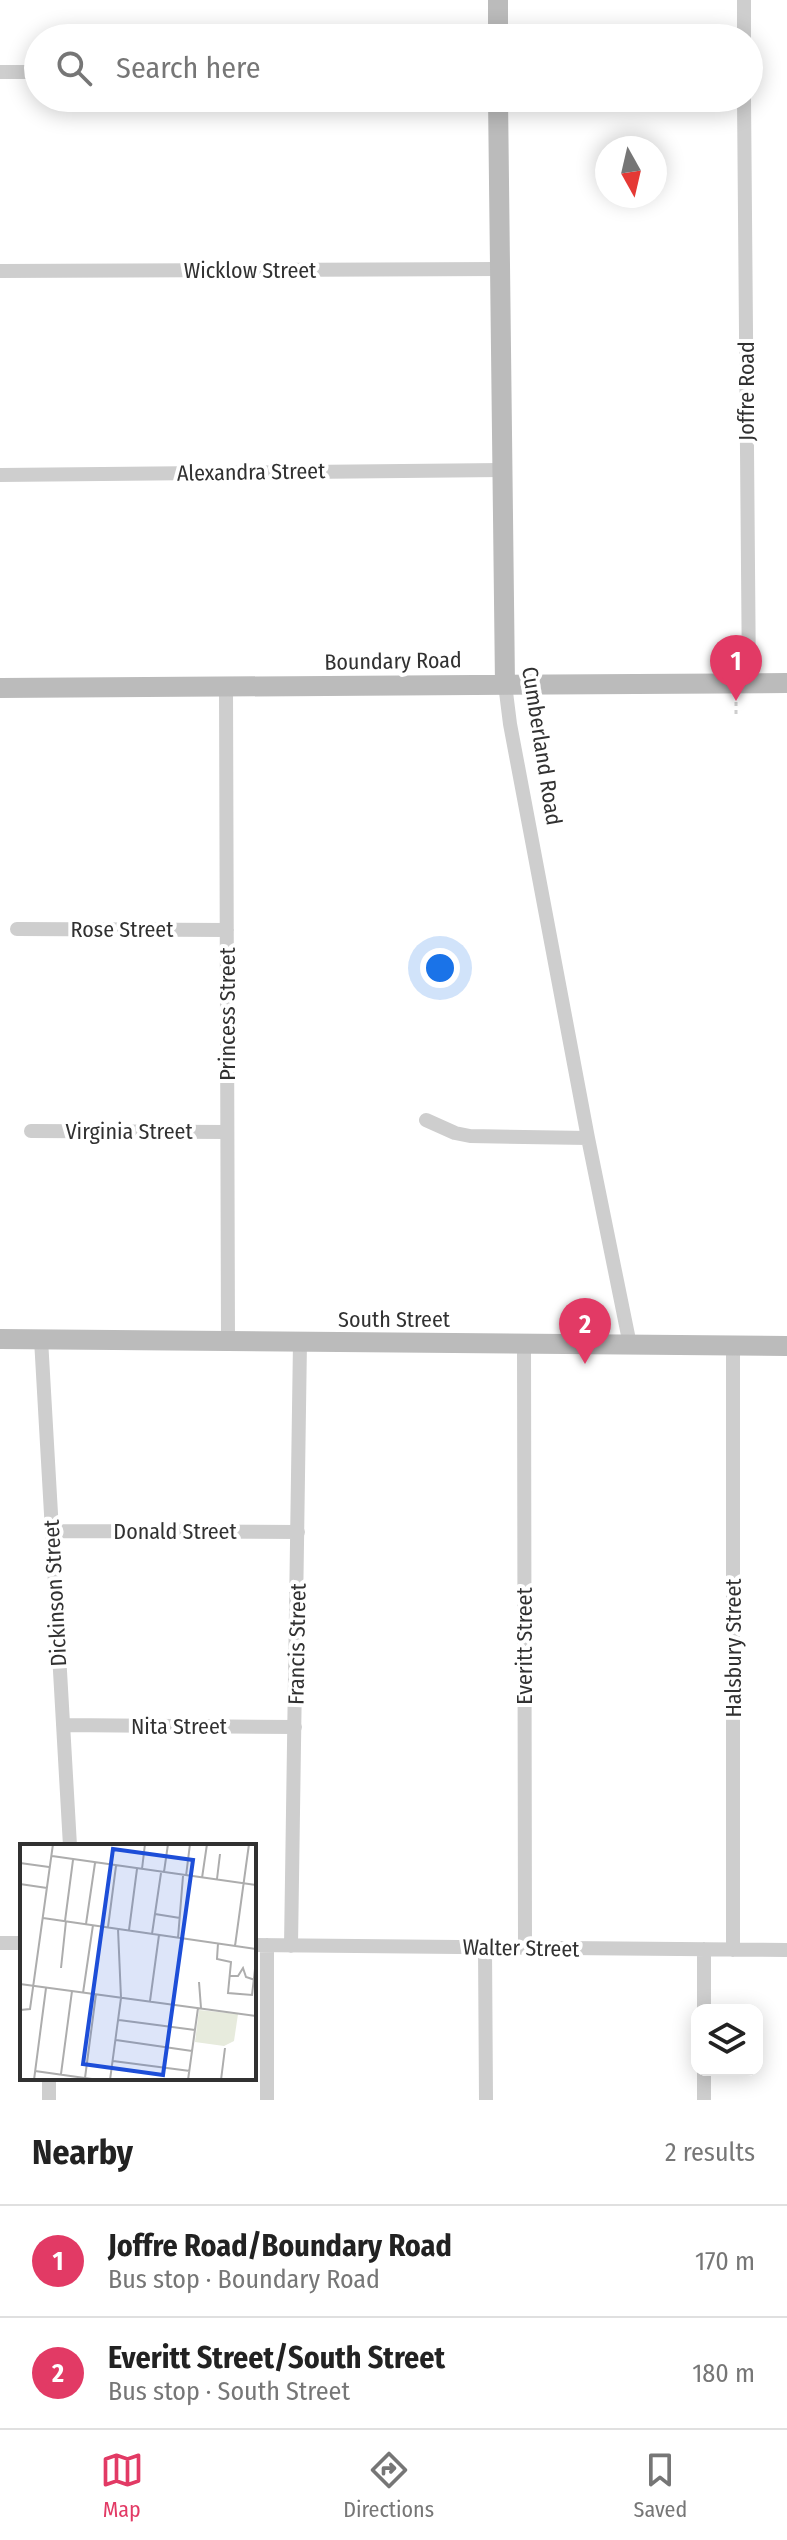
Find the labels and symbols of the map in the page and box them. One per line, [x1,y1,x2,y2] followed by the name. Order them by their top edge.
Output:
[595,136,667,208] north arrow
[184,257,317,284] street label: Wicklow Street
[733,341,760,441] street label: Joffre Road
[177,457,326,487] street label: Alexandra Street
[710,635,762,701] pin: 1
[324,646,462,676] street label: Boundary Road
[516,665,568,827] street label: Cumberland Road
[71,916,174,943] street label: Rose Street
[214,946,241,1081] street label: Princess Street
[420,948,460,988] your location
[65,1118,193,1145] street label: Virginia Street
[559,1298,611,1364] pin: 2
[338,1306,451,1333] street label: South Street
[38,1518,72,1667] street label: Dickinson Street
[113,1518,237,1545] street label: Donald Street
[720,1578,747,1718] street label: Halsbury Street
[282,1582,312,1705] street label: Francis Street
[511,1587,538,1705] street label: Everitt Street
[131,1713,228,1740] street label: Nita Street
[20,1844,256,2080] inset map
[462,1933,580,1963] street label: Walter Street

